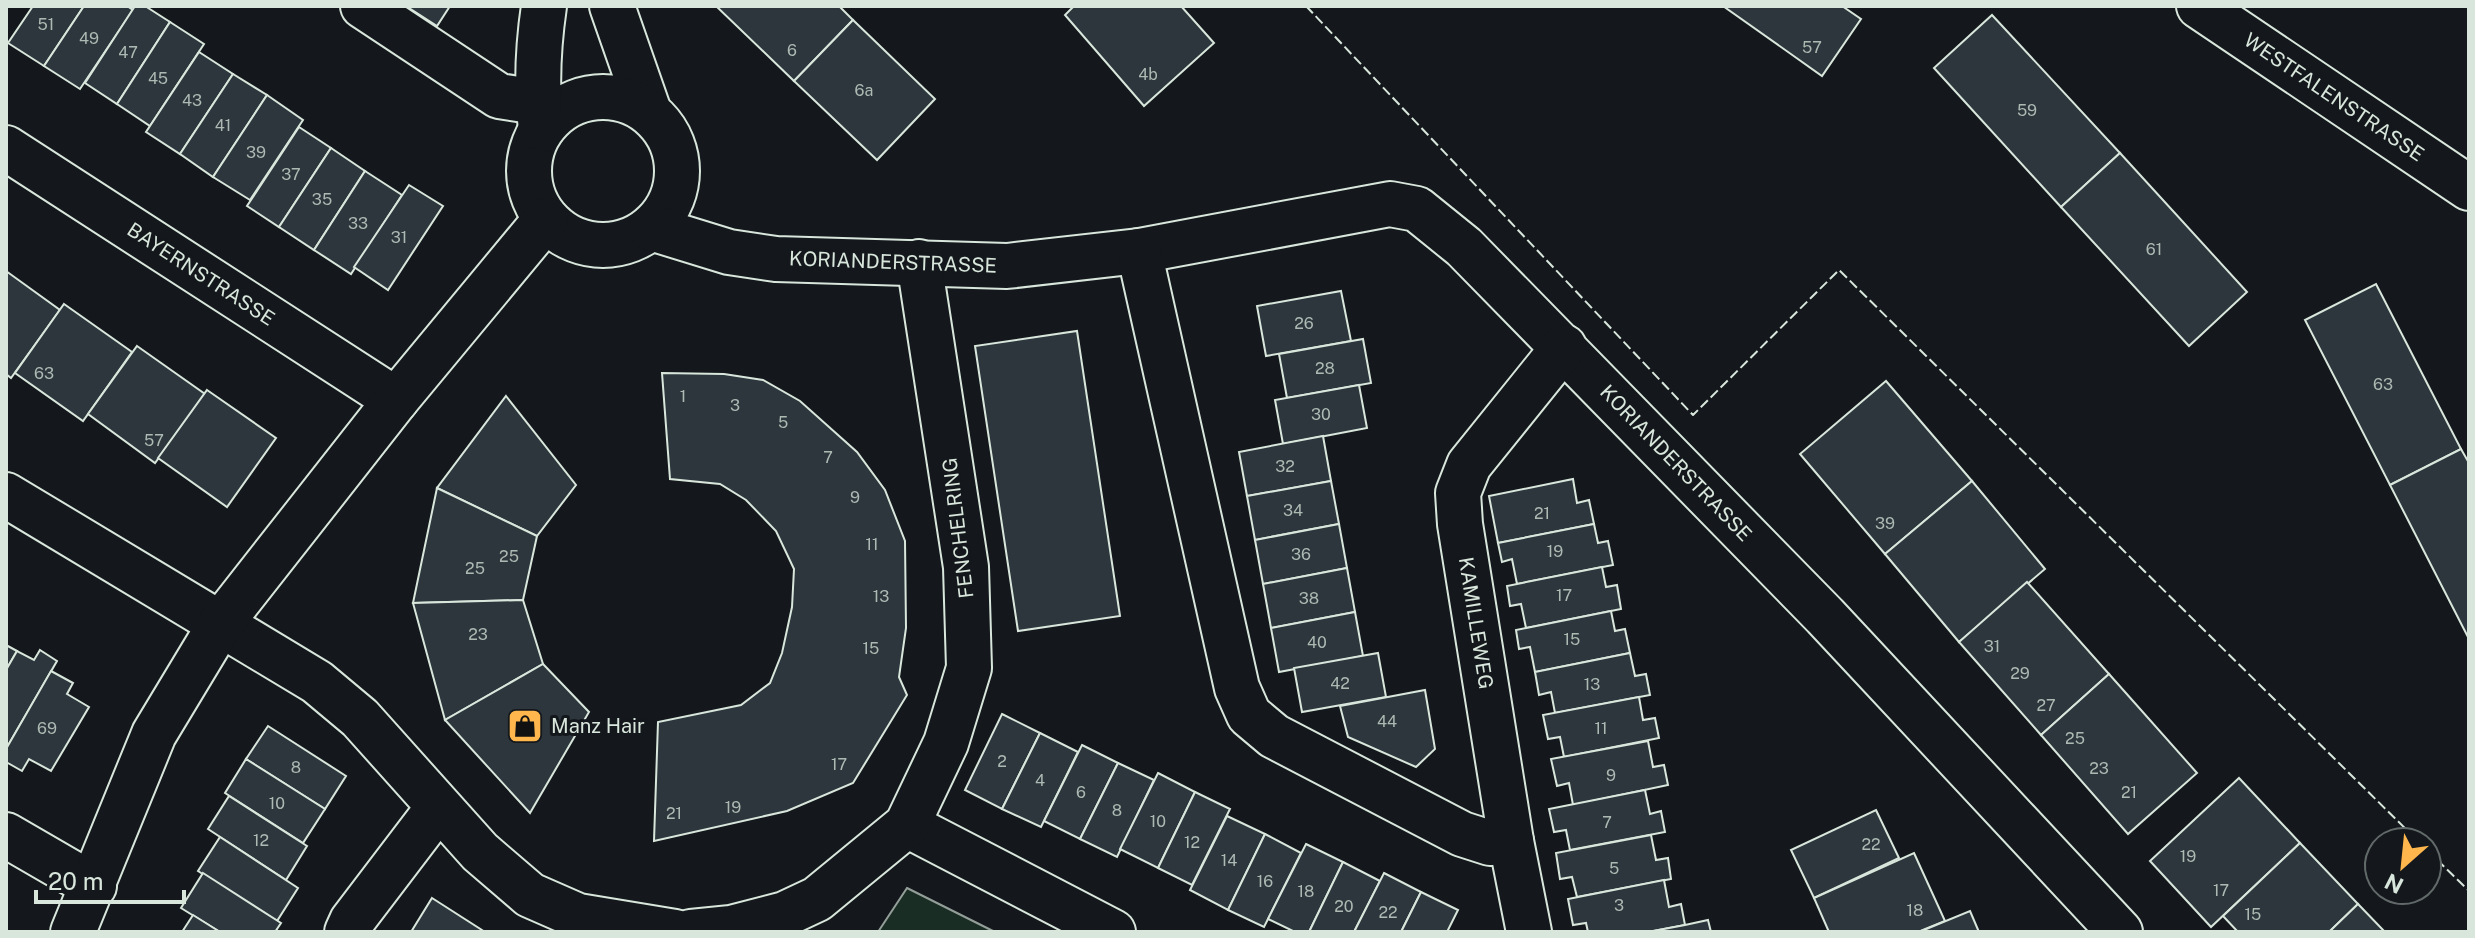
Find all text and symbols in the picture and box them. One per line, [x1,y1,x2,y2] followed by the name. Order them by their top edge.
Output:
[38,15,54,34] house number: 51
[2239,28,2429,166] street label: WESTFALENSTRASSE
[79,29,99,48] house number: 49
[1802,38,1822,57] house number: 57
[787,41,797,60] house number: 6
[118,43,138,62] house number: 47
[1138,65,1158,84] house number: 4b
[148,69,168,88] house number: 45
[855,81,873,100] house number: 6a
[182,91,202,110] house number: 43
[2017,101,2037,120] house number: 59
[215,116,231,135] house number: 41
[246,143,266,162] house number: 39
[281,165,301,184] house number: 37
[312,190,332,209] house number: 35
[348,214,368,233] house number: 33
[123,217,279,331] street label: BAYERNSTRASSE
[391,228,407,247] house number: 31
[2146,240,2162,259] house number: 61
[789,246,997,278] street label: KORIANDERSTRASSE
[1294,314,1314,333] house number: 26
[1315,359,1335,378] house number: 28
[34,364,54,383] house number: 63
[2373,375,2393,394] house number: 63
[1595,380,1757,546] street label: KORIANDERSTRASSE
[680,387,686,406] house number: 1
[730,396,740,415] house number: 3
[1311,405,1331,424] house number: 30
[778,413,788,432] house number: 5
[144,431,164,450] house number: 57
[823,448,833,467] house number: 7
[937,456,979,600] street label: FENCHELRING
[1275,457,1295,476] house number: 32
[850,488,860,507] house number: 9
[1283,501,1303,520] house number: 34
[1534,504,1550,523] house number: 21
[1875,514,1895,533] house number: 39
[865,535,879,554] house number: 11
[1547,542,1563,561] house number: 19
[1291,545,1311,564] house number: 36
[499,547,519,566] house number: 25
[1454,555,1498,691] street label: KAMILLEWEG
[465,559,485,578] house number: 25
[1556,586,1572,605] house number: 17
[873,587,889,606] house number: 13
[1299,589,1319,608] house number: 38
[468,625,488,644] house number: 23
[1564,630,1580,649] house number: 15
[1307,633,1327,652] house number: 40
[1984,637,2000,656] house number: 31
[863,639,879,658] house number: 15
[2010,664,2030,683] house number: 29
[1330,674,1350,693] house number: 42
[1584,675,1600,694] house number: 13
[2036,696,2056,715] house number: 27
[506,707,544,745] shop icon: Manz Hair
[1377,712,1397,731] house number: 44
[551,714,645,738] place label: Manz Hair
[37,719,57,738] house number: 69
[1594,719,1608,738] house number: 11
[2065,729,2085,748] house number: 25
[997,752,1007,771] house number: 2
[831,755,847,774] house number: 17
[291,758,301,777] house number: 8
[2089,759,2109,778] house number: 23
[1606,766,1616,785] house number: 9
[1035,771,1045,790] house number: 4
[1076,783,1086,802] house number: 6
[2121,783,2137,802] house number: 21
[269,794,285,813] house number: 10
[725,798,741,817] house number: 19
[1112,801,1122,820] house number: 8
[666,804,682,823] house number: 21
[1150,812,1166,831] house number: 10
[1602,813,1612,832] house number: 7
[2363,826,2443,906] north arrow
[253,831,269,850] house number: 12
[1184,833,1200,852] house number: 12
[1861,835,1881,854] house number: 22
[2180,847,2196,866] house number: 19
[1221,851,1237,870] house number: 14
[36,854,184,904] scale bar
[1609,859,1619,878] house number: 5
[48,867,104,895] text: 20 m
[2380,868,2407,899] text: N
[1257,872,1273,891] house number: 16
[2213,881,2229,900] house number: 17
[1298,882,1314,901] house number: 18
[1614,896,1624,915] house number: 3
[1334,897,1354,916] house number: 20
[1907,901,1923,920] house number: 18
[1378,903,1398,922] house number: 22
[2245,905,2261,924] house number: 15

